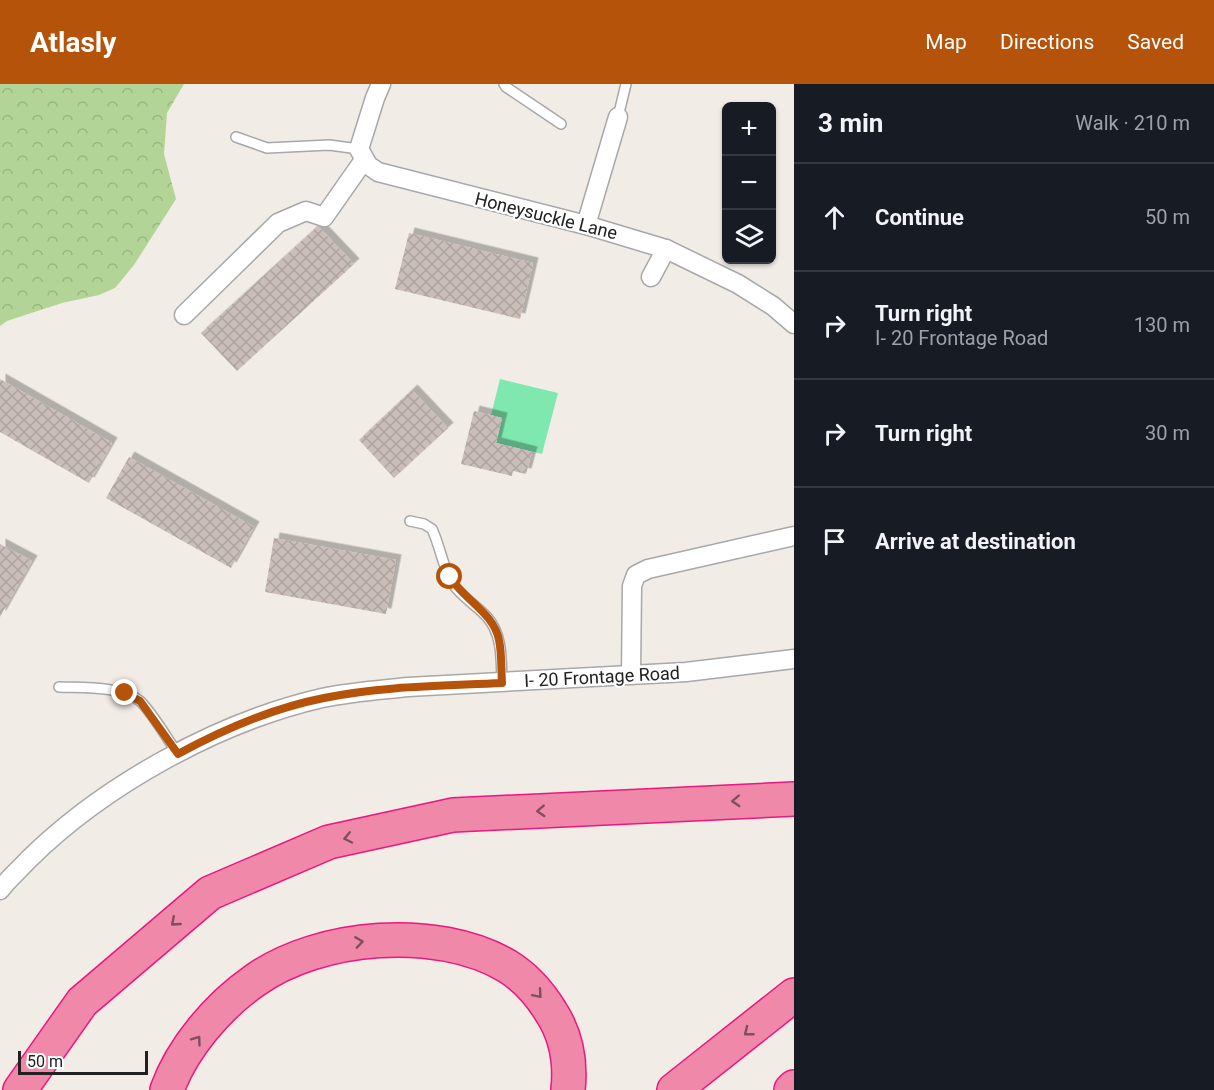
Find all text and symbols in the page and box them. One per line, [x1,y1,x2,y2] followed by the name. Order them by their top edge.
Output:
[30,26,116,59] text: Atlasly
[925,30,967,54] text: Map
[1000,30,1094,54] text: Directions
[1127,30,1184,54] text: Saved
[722,102,776,264] map controls
[722,102,776,156] button: +
[818,108,883,138] text: 3 min
[1075,111,1190,135] text: Walk · 210 m
[722,156,776,210] button: −
[473,188,620,243] street label: Honeysuckle Lane
[818,201,851,234] icon: ahead
[875,205,964,230] text: Continue
[1145,205,1190,229] text: 50 m
[722,210,776,264] button: layers
[875,301,972,326] text: Turn right
[818,309,851,342] icon: right
[1134,313,1190,337] text: 130 m
[875,326,1048,350] text: I- 20 Frontage Road
[818,417,851,450] icon: right
[875,421,972,446] text: Turn right
[1145,421,1190,445] text: 30 m
[818,525,851,558] icon: arrive
[875,529,1076,554] text: Arrive at destination
[436,563,462,589] route start
[524,662,680,691] street label: I- 20 Frontage Road
[111,679,137,705] route end
[731,795,740,808] one-way arrow
[536,805,545,818] one-way arrow
[344,831,354,844] one-way arrow
[171,915,182,926] one-way arrow
[354,937,363,949] one-way arrow
[531,987,542,998] one-way arrow
[744,1024,755,1035] one-way arrow
[189,1035,200,1046] one-way arrow
[18,1048,148,1076] scale bar
[27,1052,63,1071] text: 50 m

